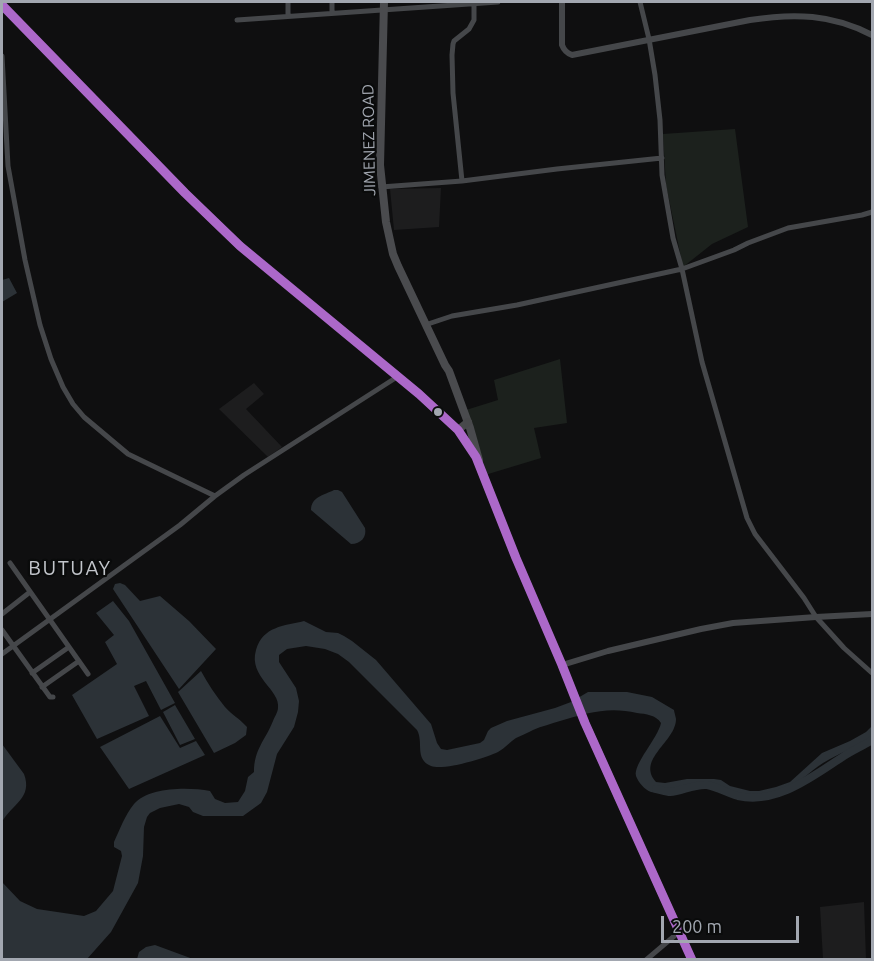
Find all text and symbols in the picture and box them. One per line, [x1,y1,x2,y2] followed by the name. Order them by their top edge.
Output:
[358,84,380,196] street label: JIMENEZ ROAD
[432,406,444,418] unlabelled marker
[28,556,112,580] district label: BUTUAY
[664,904,802,942] scale bar
[672,916,722,936] text: 200 m

